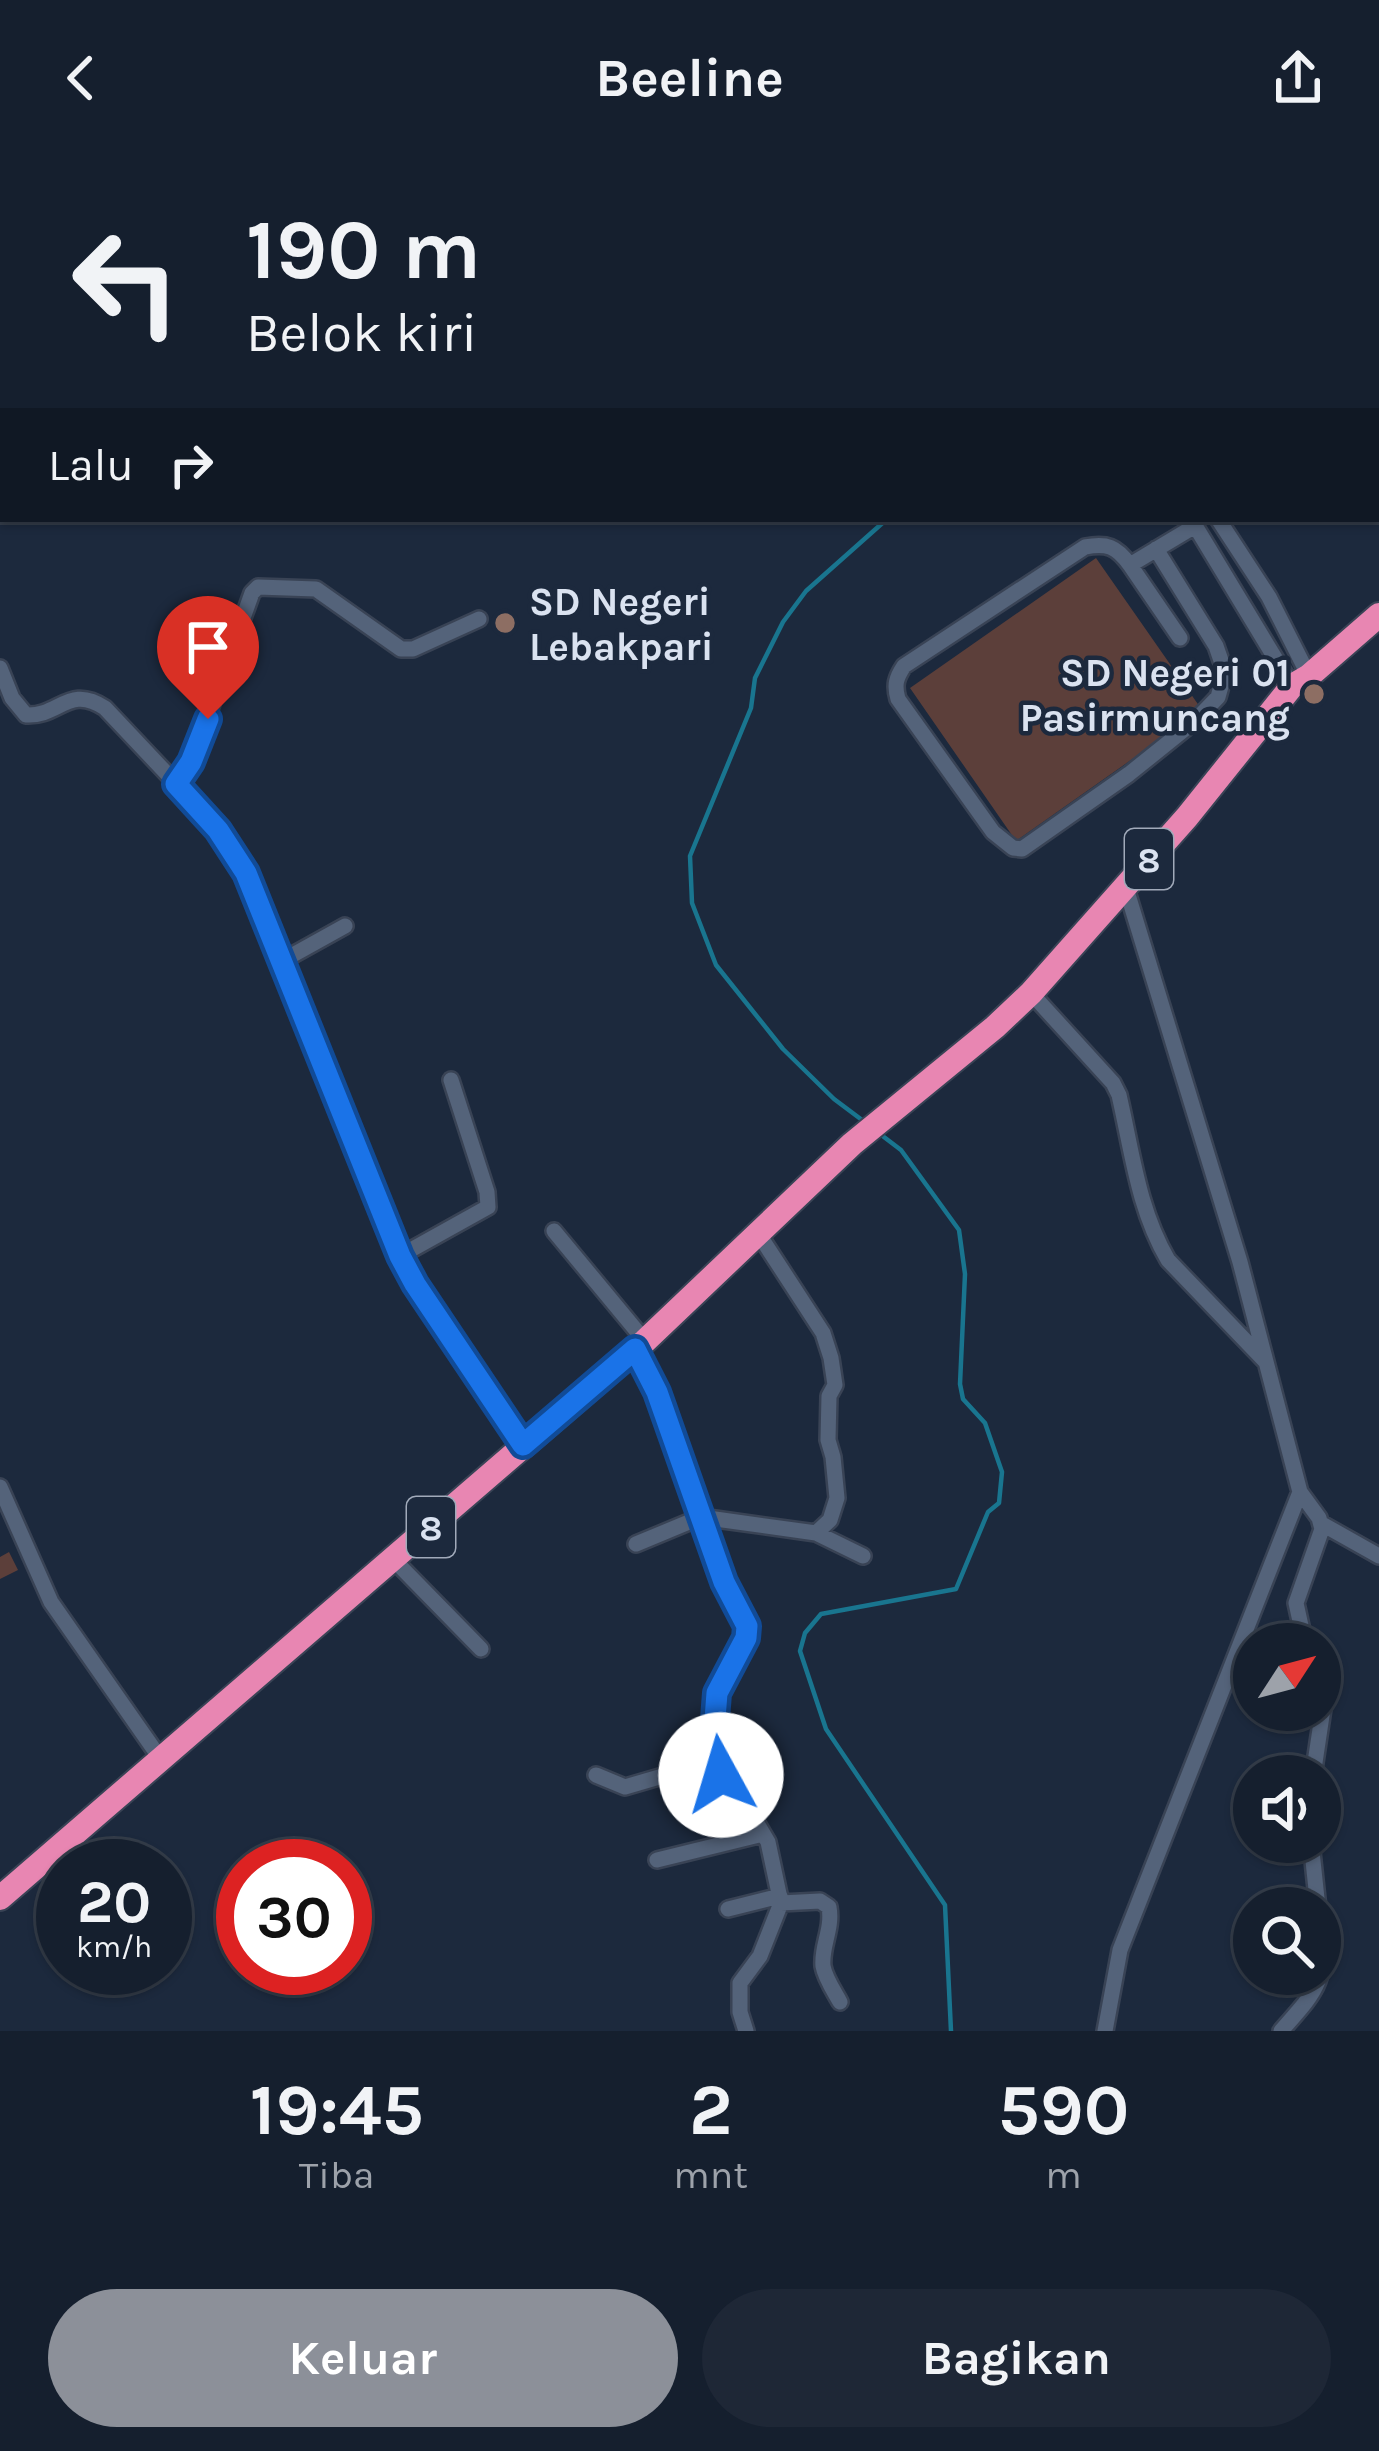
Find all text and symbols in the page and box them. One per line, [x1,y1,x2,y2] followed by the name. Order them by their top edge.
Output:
[48,45,114,111] icon: back
[1265,45,1331,111] icon: share
[595,46,784,110] text: Beeline
[246,201,481,299] text: 190 m
[48,204,204,360] icon: left
[246,301,477,365] text: Belok kiri
[158,432,224,498] icon: right
[48,439,134,491] text: Lalu
[529,579,713,670] place label: SD Negeri Lebakpari
[157,596,259,719] pin
[492,610,518,636] marker: SD Negeri Lebakpari
[175,614,241,680] icon: arrive
[1020,650,1290,741] place label: SD Negeri 01 Pasirmuncang
[1301,681,1327,707] marker: SD Negeri 01 Pasirmuncang
[1125,829,1173,889] road number: 8
[407,1497,455,1557] road number: 8
[1233,1623,1341,1731] north arrow
[1233,1623,1341,1995] map controls
[658,1712,784,1838] position arrow
[1233,1755,1341,1863] button: sound
[216,1839,372,1995] speed limit sign: 30
[77,1867,151,1937] text: 20
[1233,1887,1341,1995] button: search
[76,1929,152,1965] text: km/h
[250,2068,424,2152] text: 19:45
[689,2068,732,2152] text: 2
[998,2068,1129,2152] text: 590
[299,2152,375,2198] text: Tiba
[673,2152,748,2198] text: mnt
[1045,2152,1082,2198] text: m
[48,2289,678,2427] button: Keluar
[702,2289,1331,2427] button: Bagikan

